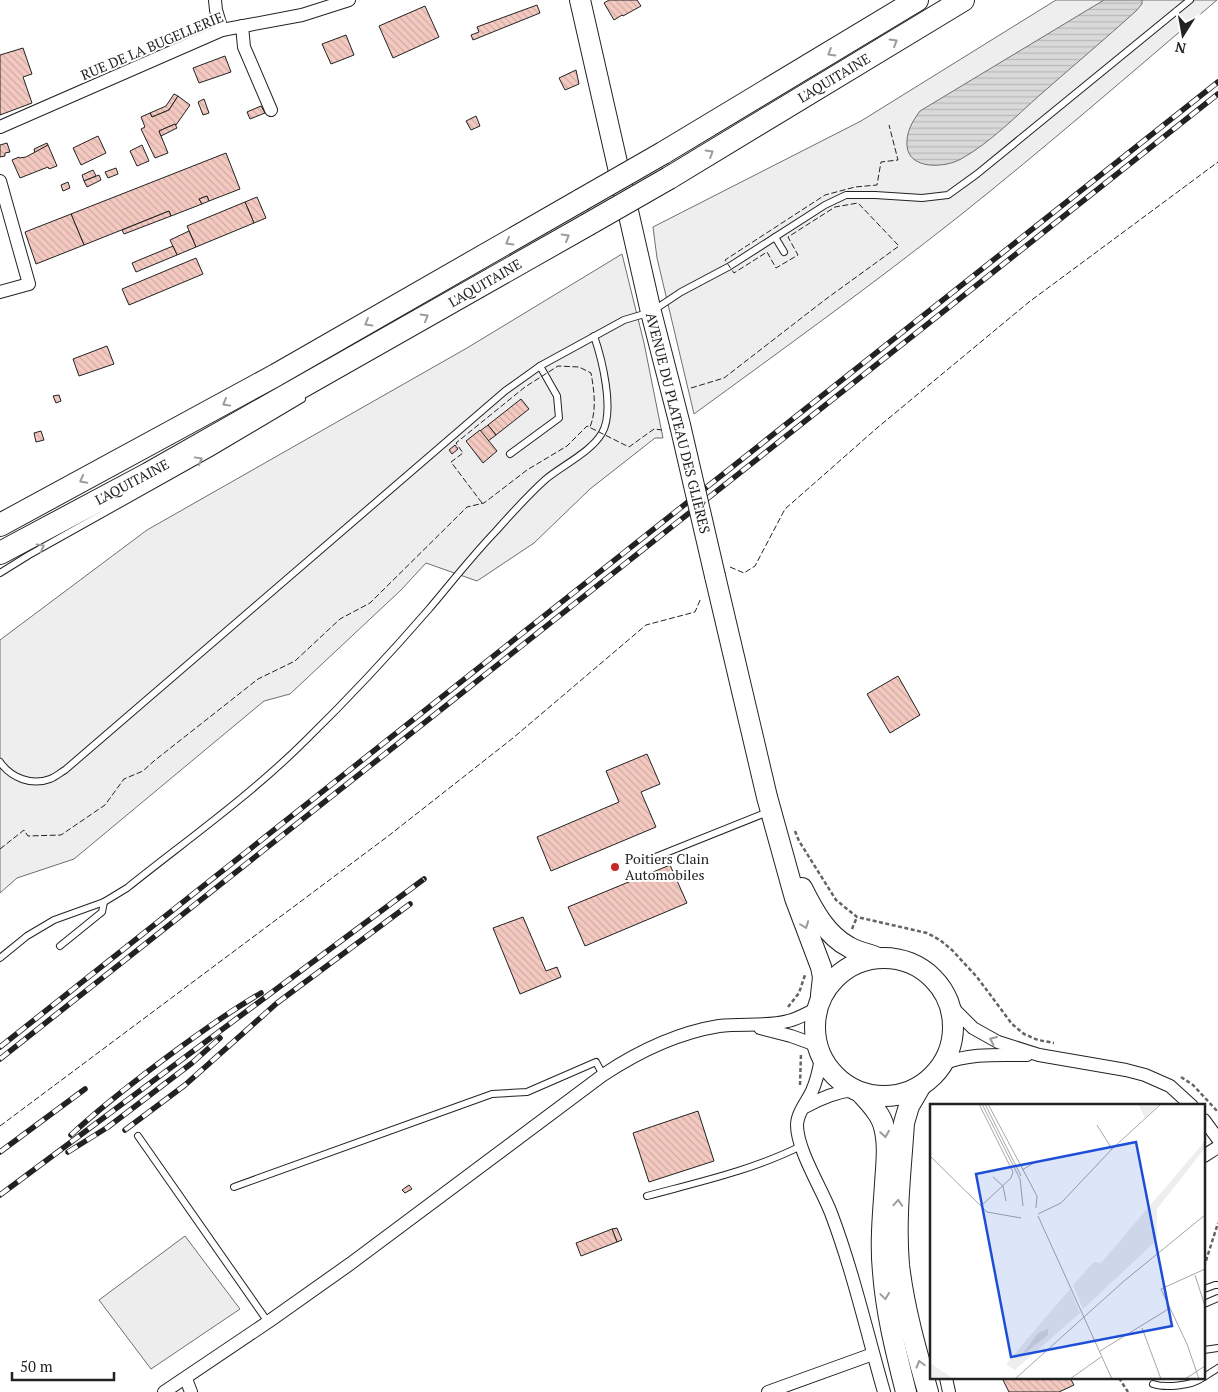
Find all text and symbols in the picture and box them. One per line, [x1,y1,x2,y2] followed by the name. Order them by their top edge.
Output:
[78,7,226,84] street label: RUE DE LA BUGELLERIE
[1158,10,1208,60] north arrow
[889,38,898,48] one-way arrow
[1173,38,1187,59] text: N
[827,46,836,56] one-way arrow
[794,48,873,107] street label: L'AQUITAINE
[705,149,714,159] one-way arrow
[561,233,570,243] one-way arrow
[505,236,514,246] one-way arrow
[445,254,525,311] street label: L'AQUITAINE
[642,310,715,535] street label: AVENUE DU PLATEAU DES GLIÈRES
[420,314,429,324] one-way arrow
[364,316,373,326] one-way arrow
[222,396,231,406] one-way arrow
[91,454,172,509] street label: L'AQUITAINE
[193,456,202,466] one-way arrow
[80,474,89,484] one-way arrow
[36,544,45,554] one-way arrow
[625,849,710,884] place label: Poitiers Clain Automobiles
[609,861,621,873] marker: Poitiers Clain Automobiles
[799,920,809,928] one-way arrow
[989,1035,998,1046] one-way arrow
[930,1104,1206,1380] inset map
[879,1130,890,1138] one-way arrow
[893,1199,904,1207] one-way arrow
[880,1292,890,1300] one-way arrow
[12,1350,115,1382] scale bar
[20,1356,53,1376] text: 50 m
[916,1360,926,1368] one-way arrow

